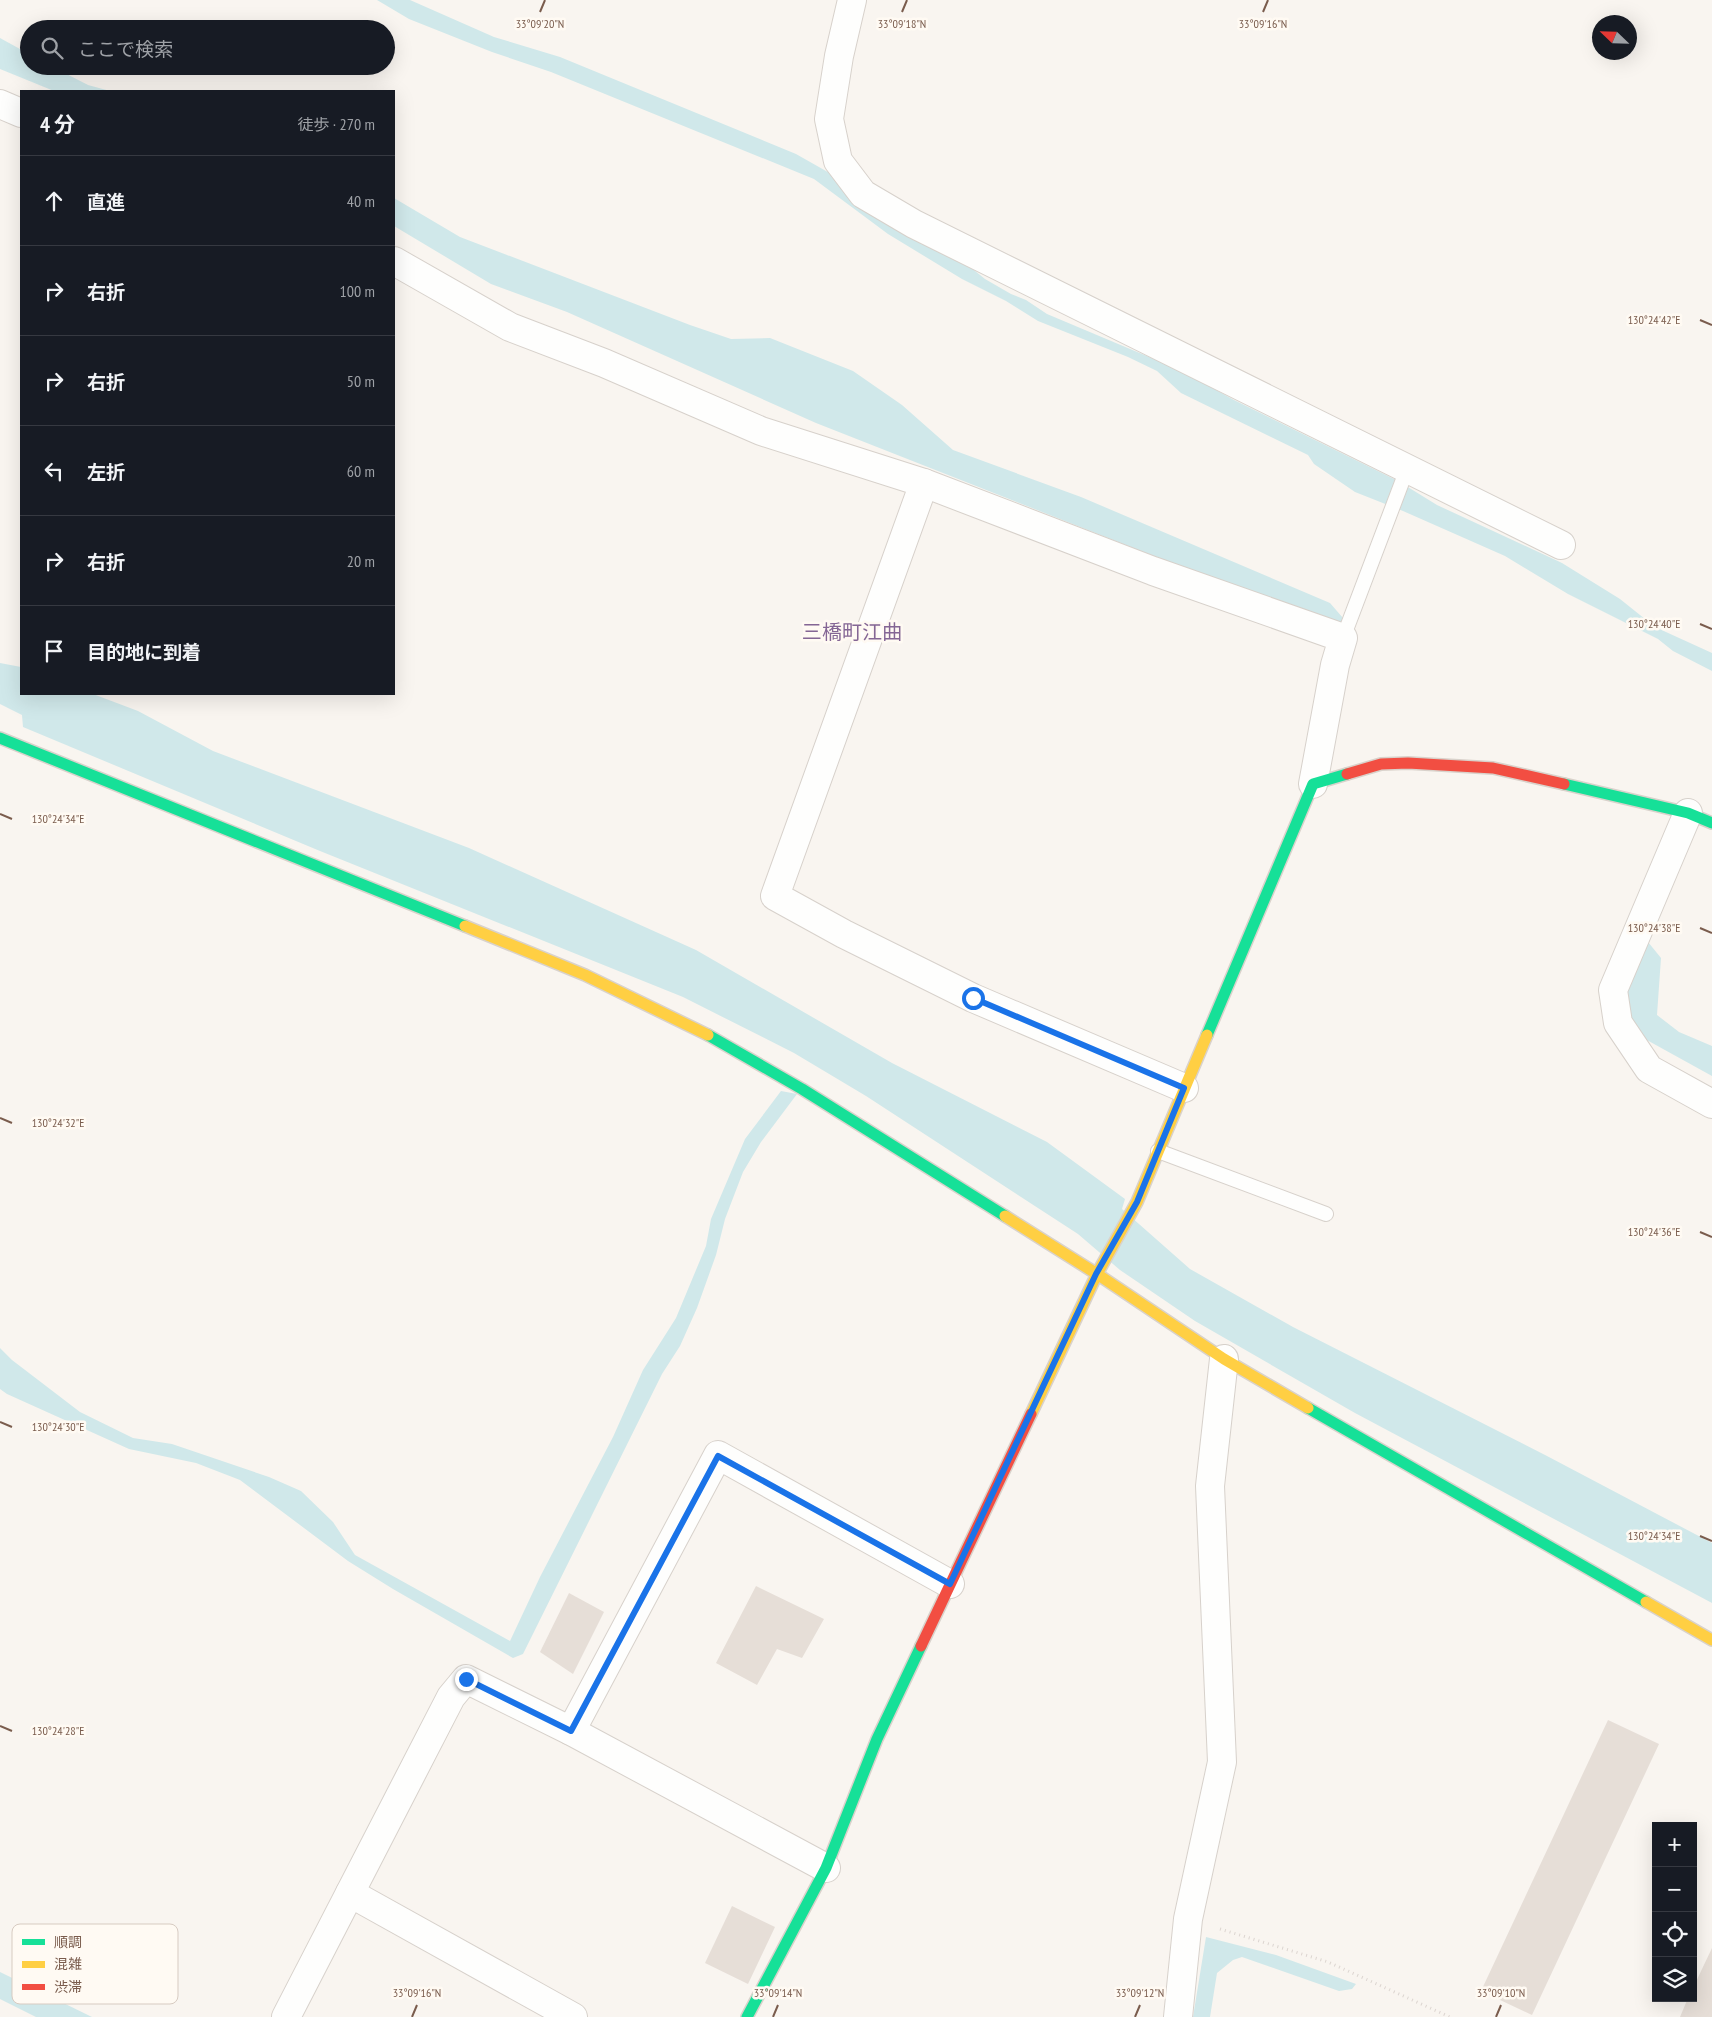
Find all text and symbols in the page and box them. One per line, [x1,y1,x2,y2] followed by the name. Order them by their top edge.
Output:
[1592,15,1637,60] north arrow
[516,16,564,31] text: 33°09'20"N
[878,16,926,31] text: 33°09'18"N
[1239,16,1287,31] text: 33°09'16"N
[20,20,395,75] search box
[38,34,66,62] icon: search
[78,37,173,61] text: ここで検索
[40,111,75,138] text: 4 分
[297,114,375,134] text: 徒歩 · 270 m
[40,187,68,215] icon: ahead
[87,190,125,214] text: 直進
[347,191,375,211] text: 40 m
[40,277,68,305] icon: right
[87,280,125,304] text: 右折
[340,281,375,301] text: 100 m
[1628,312,1680,327] text: 130°24'42"E
[40,367,68,395] icon: right
[87,370,125,394] text: 右折
[347,371,375,391] text: 50 m
[40,457,68,485] icon: left
[87,460,125,484] text: 左折
[347,461,375,481] text: 60 m
[40,547,68,575] icon: right
[87,550,125,574] text: 右折
[347,551,375,571] text: 20 m
[1628,616,1680,631] text: 130°24'40"E
[802,619,902,645] district label: 三橋町江曲
[40,637,68,665] icon: arrive
[87,640,201,664] text: 目的地に到着
[32,811,84,826] text: 130°24'34"E
[1628,920,1680,935] text: 130°24'38"E
[962,987,985,1010] route start
[32,1115,84,1130] text: 130°24'32"E
[1628,1224,1680,1239] text: 130°24'36"E
[32,1419,84,1434] text: 130°24'30"E
[1628,1528,1680,1543] text: 130°24'34"E
[455,1668,478,1691] route end
[32,1723,84,1738] text: 130°24'28"E
[1652,1822,1697,2002] map controls
[1652,1822,1697,1867] button: +
[1652,1867,1697,1912] button: −
[1652,1912,1697,1957] button: locate
[12,1924,178,2004] legend
[54,1933,82,1951] text: 順調
[54,1955,82,1973] text: 混雑
[1652,1957,1697,2002] button: layers
[54,1978,82,1996] text: 渋滞
[393,1985,441,2000] text: 33°09'16"N
[754,1985,802,2000] text: 33°09'14"N
[1116,1985,1164,2000] text: 33°09'12"N
[1477,1985,1525,2000] text: 33°09'10"N

